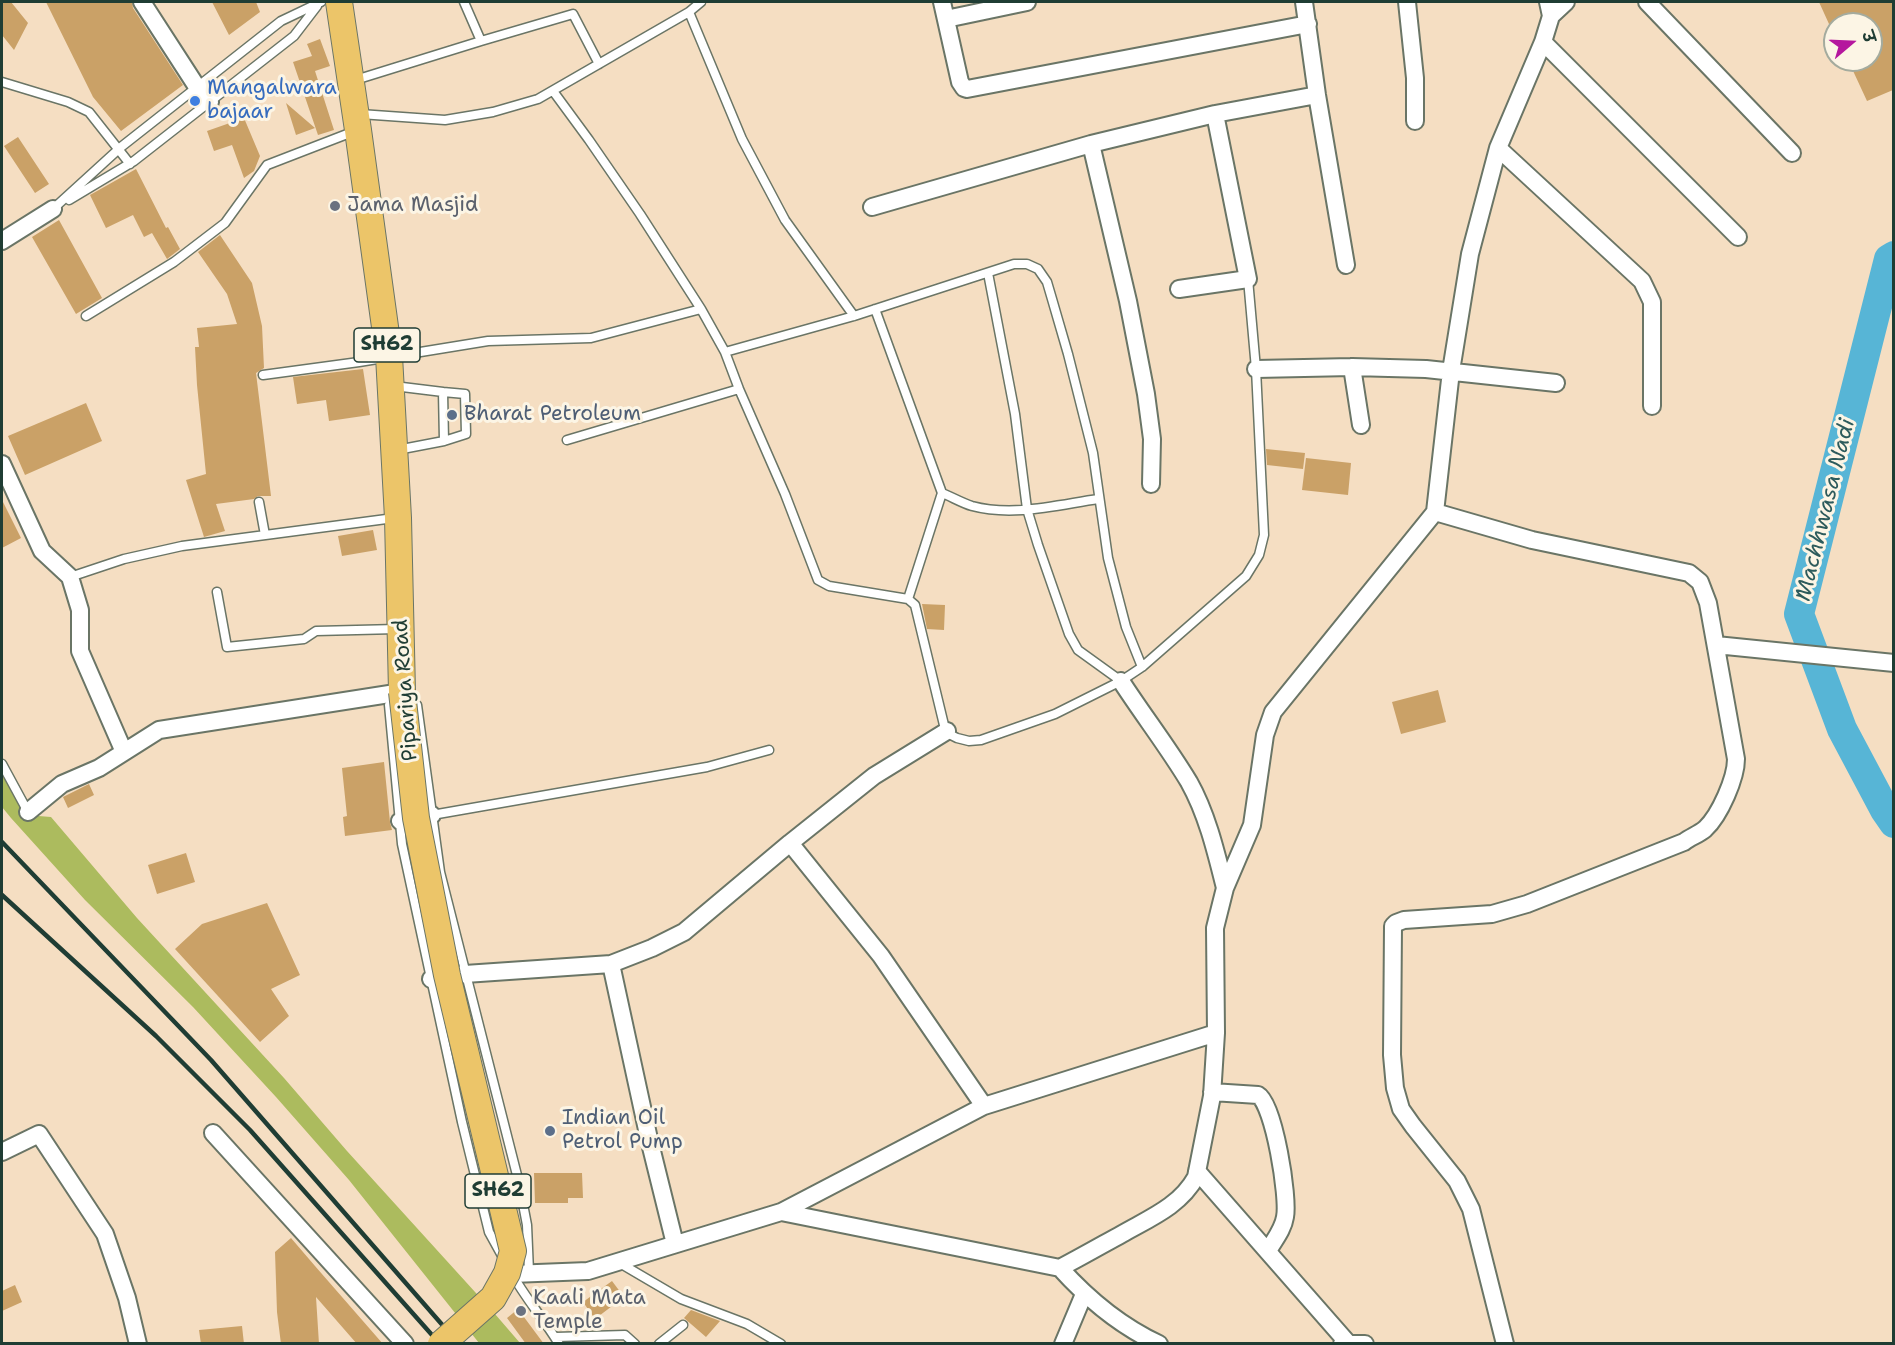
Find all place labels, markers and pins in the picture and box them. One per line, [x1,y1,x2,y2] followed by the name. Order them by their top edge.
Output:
[207,76,337,126] place label: Mangalwara bajaar
[188,94,202,108] marker: Mangalwara bajaar
[347,193,478,219] place label: Jama Masjid
[328,199,342,213] marker: Jama Masjid
[464,402,641,428] place label: Bharat Petroleum
[445,408,459,422] marker: Bharat Petroleum
[562,1106,683,1156] place label: Indian Oil Petrol Pump
[543,1124,557,1138] marker: Indian Oil Petrol Pump
[533,1286,646,1336] place label: Kaali Mata Temple
[514,1304,528,1318] marker: Kaali Mata Temple

